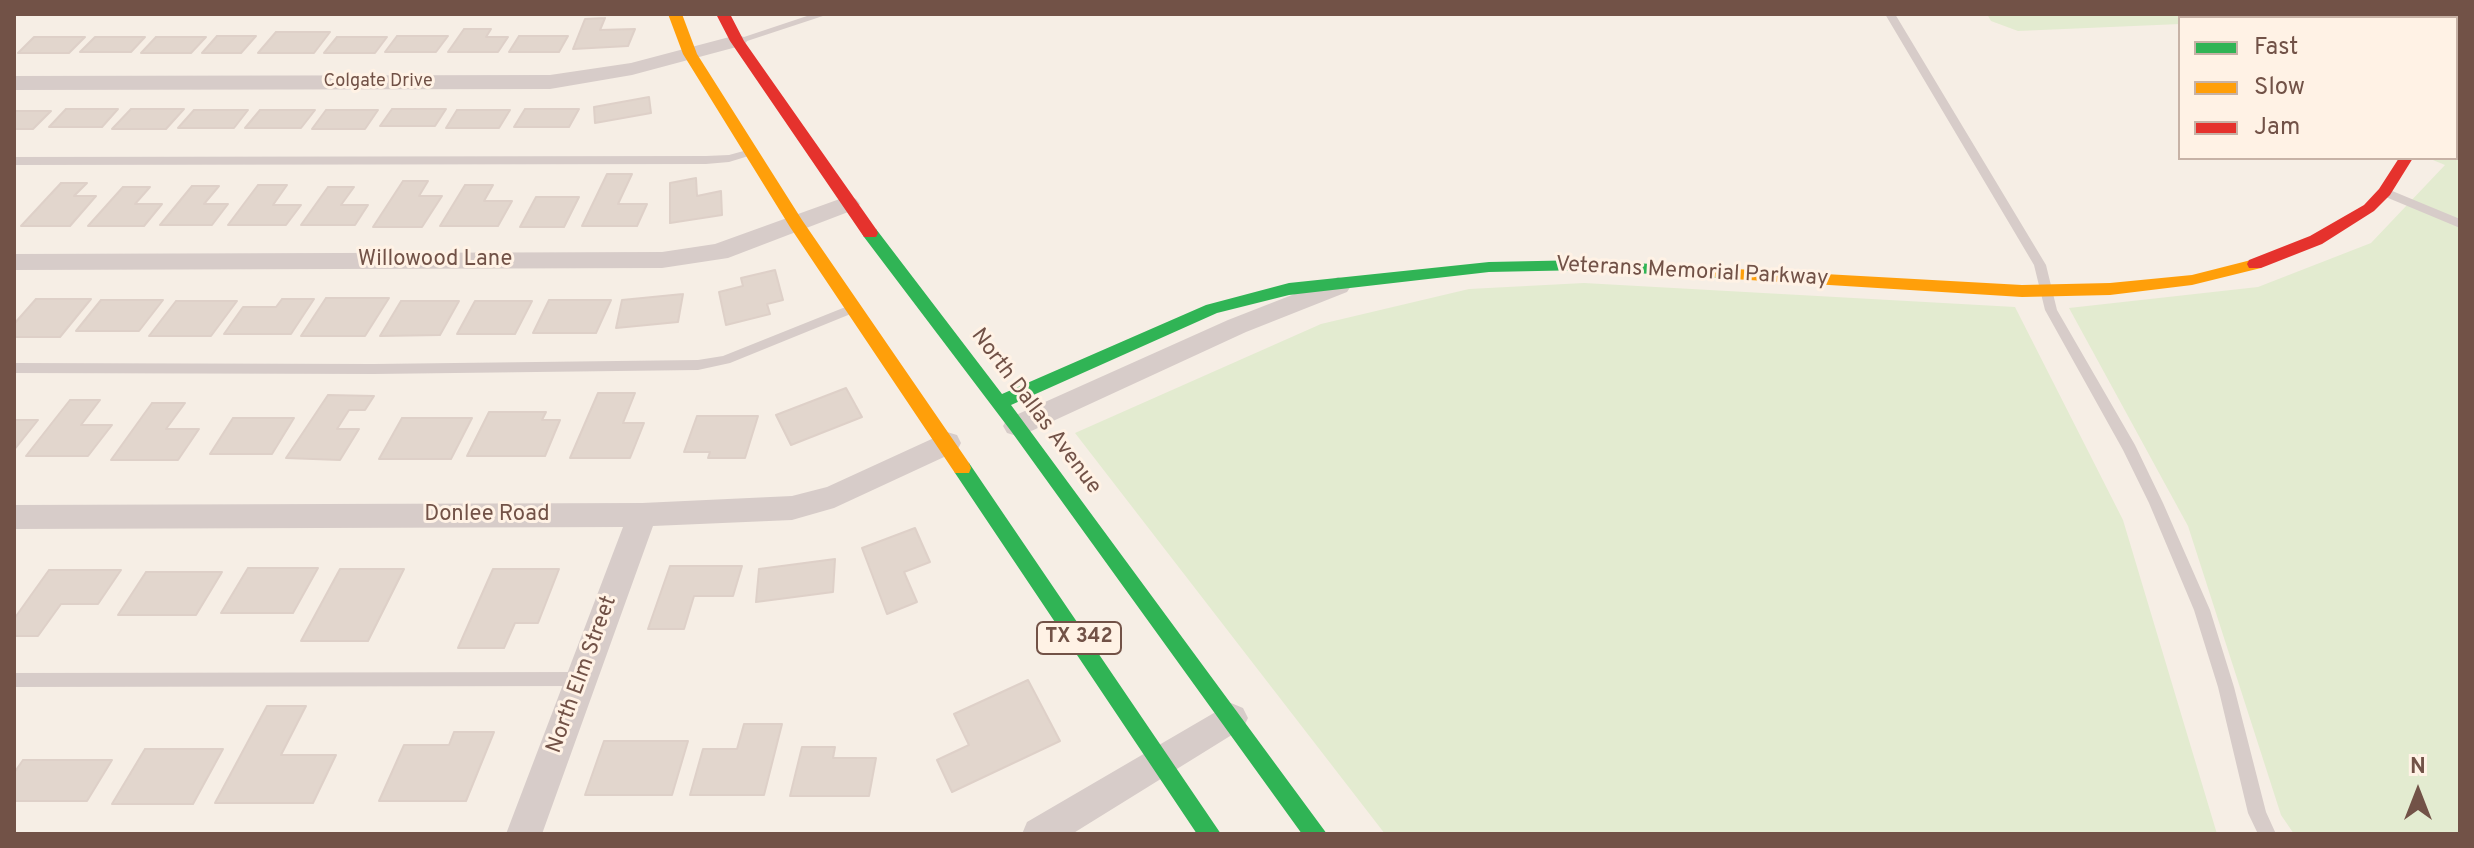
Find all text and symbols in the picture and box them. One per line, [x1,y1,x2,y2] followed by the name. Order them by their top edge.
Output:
[2178,16,2458,160] legend
[2254,33,2298,63] text: Fast
[323,71,433,93] street label: Colgate Drive
[2254,73,2305,103] text: Slow
[2254,113,2300,143] text: Jam
[358,248,512,274] street label: Willowood Lane
[1555,253,1829,293] street label: Veterans Memorial Parkway
[964,324,1106,500] street label: North Dallas Avenue
[424,503,550,529] street label: Donlee Road
[542,593,624,757] street label: North Elm Street
[1037,622,1121,654] road number: TX 342
[2378,752,2458,832] north arrow
[2410,754,2426,781] text: N

